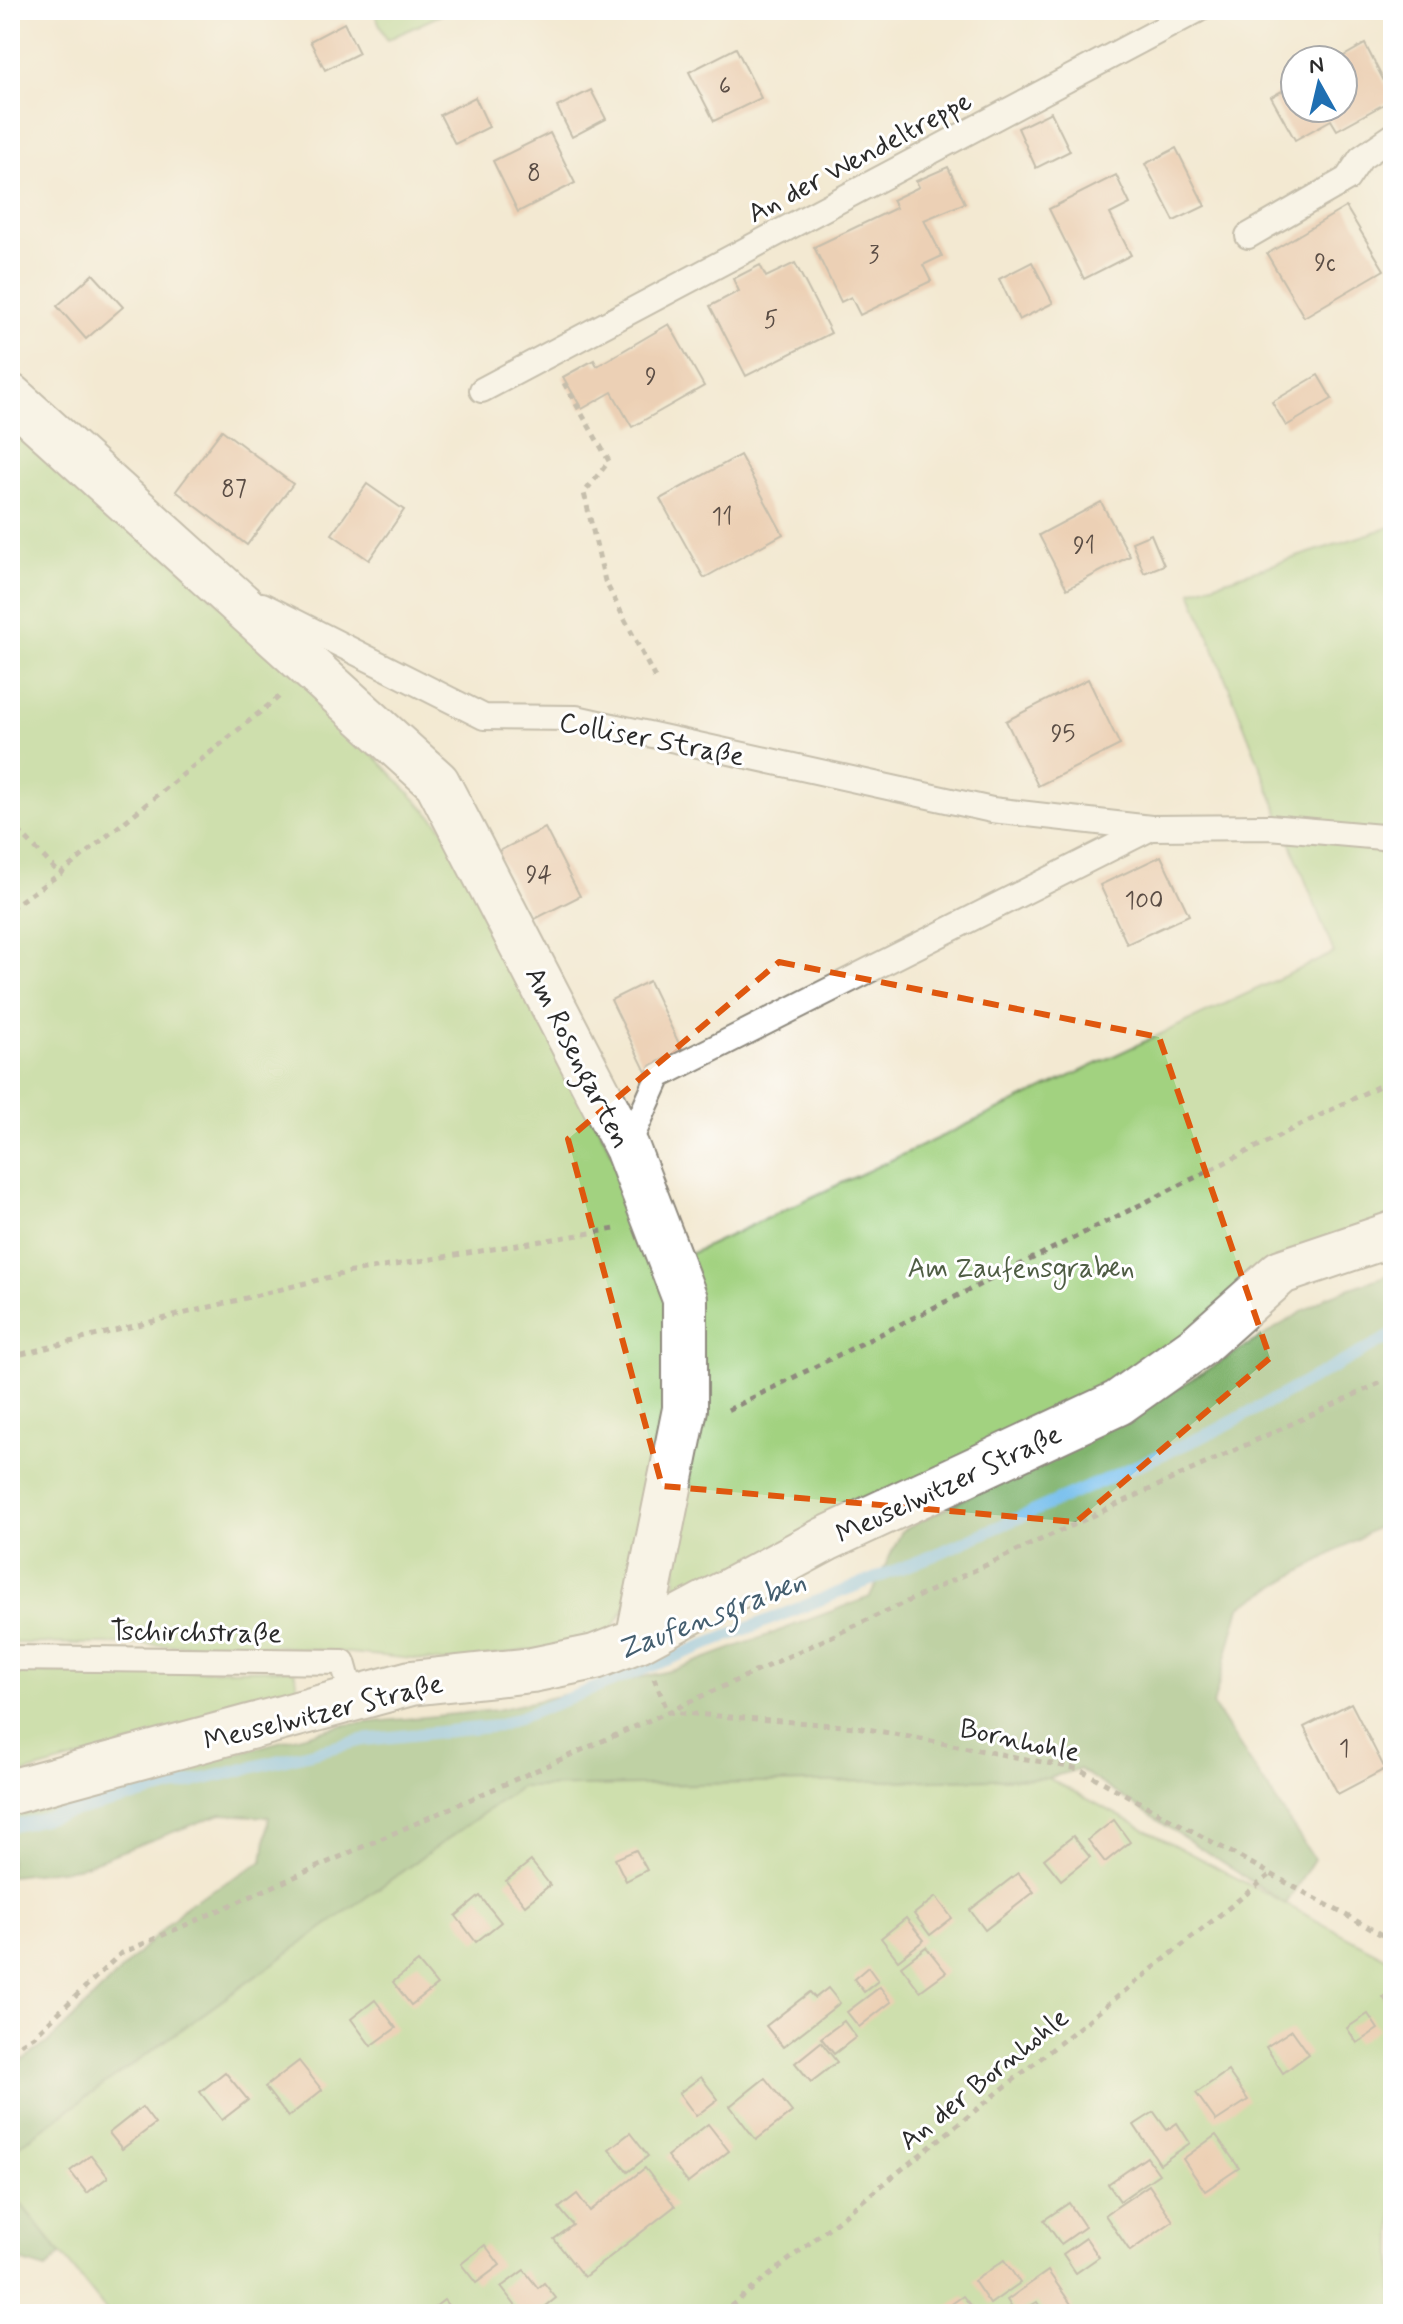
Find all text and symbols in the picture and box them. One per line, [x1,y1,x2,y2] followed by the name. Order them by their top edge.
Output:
[1279,44,1359,124] north arrow
[1307,51,1326,81] text: N
[719,71,731,102] house number: 6
[741,83,979,233] street label: An der Wendeltreppe
[527,158,541,189] house number: 8
[869,240,880,271] house number: 3
[1314,248,1336,279] house number: 9c
[764,305,778,336] house number: 5
[645,362,657,393] house number: 9
[221,474,247,505] house number: 87
[711,502,733,533] house number: 11
[1073,531,1095,562] house number: 91
[556,704,747,777] street label: Colliser Straße
[1051,719,1075,750] house number: 95
[526,860,552,891] house number: 94
[1125,886,1163,917] house number: 100
[512,961,638,1157] street label: Am Rosengarten
[907,1251,1135,1290] park label: Am Zaufensgraben
[830,1417,1068,1554] street label: Meuselwitzer Straße
[611,1562,813,1674] water label: Zaufensgraben
[110,1614,282,1653] street label: Tschirchstraße
[200,1666,447,1761] street label: Meuselwitzer Straße
[956,1711,1083,1772] street label: Bornhohle
[1339,1734,1349,1765] house number: 1
[892,2000,1077,2160] street label: An der Bornhohle

